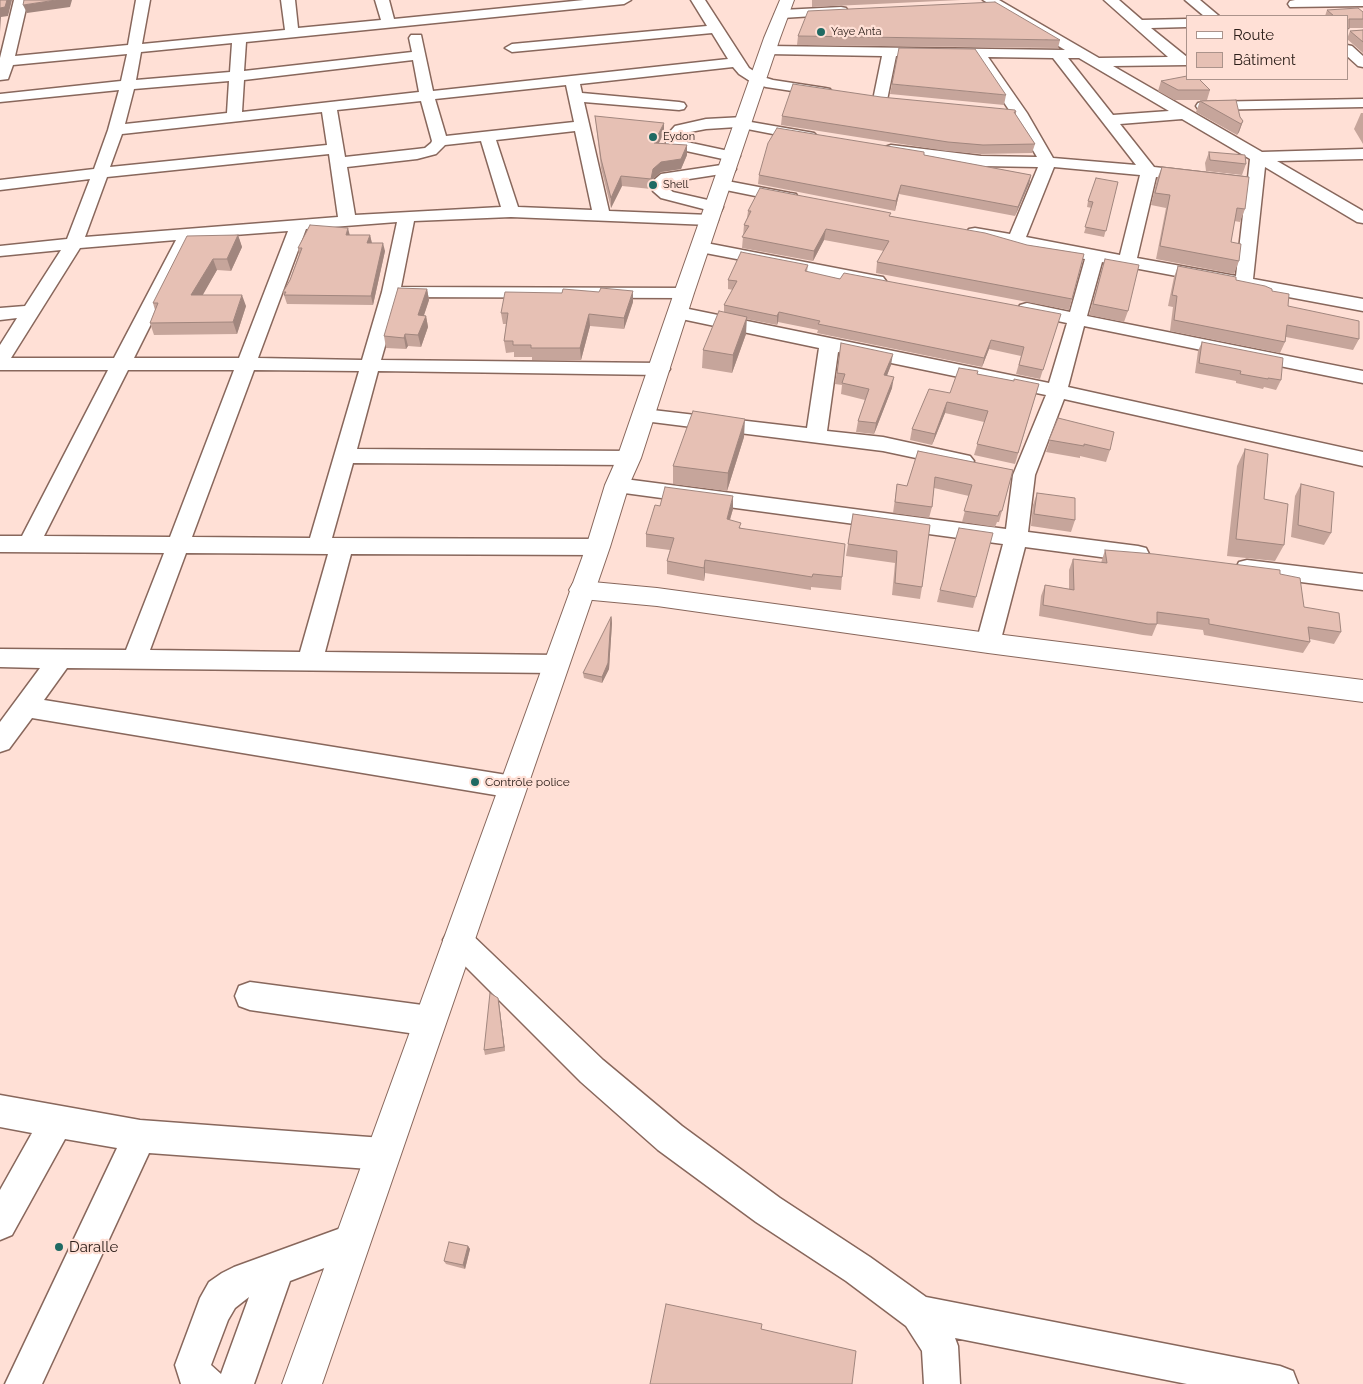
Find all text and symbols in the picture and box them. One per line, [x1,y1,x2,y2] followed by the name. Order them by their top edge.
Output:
[1186,15,1348,80] legend
[831,25,881,39] place label: Yaye Anta
[815,26,827,38] marker: Yaye Anta
[1233,26,1274,44] text: Route
[1233,51,1296,69] text: Bâtiment
[663,130,695,144] place label: Eydon
[647,131,659,143] marker: Eydon
[663,178,689,192] place label: Shell
[647,179,659,191] marker: Shell
[485,775,570,789] place label: Contrôle police
[469,776,481,788] marker: Contrôle police
[69,1238,118,1256] place label: Daralle
[53,1241,65,1253] marker: Daralle

